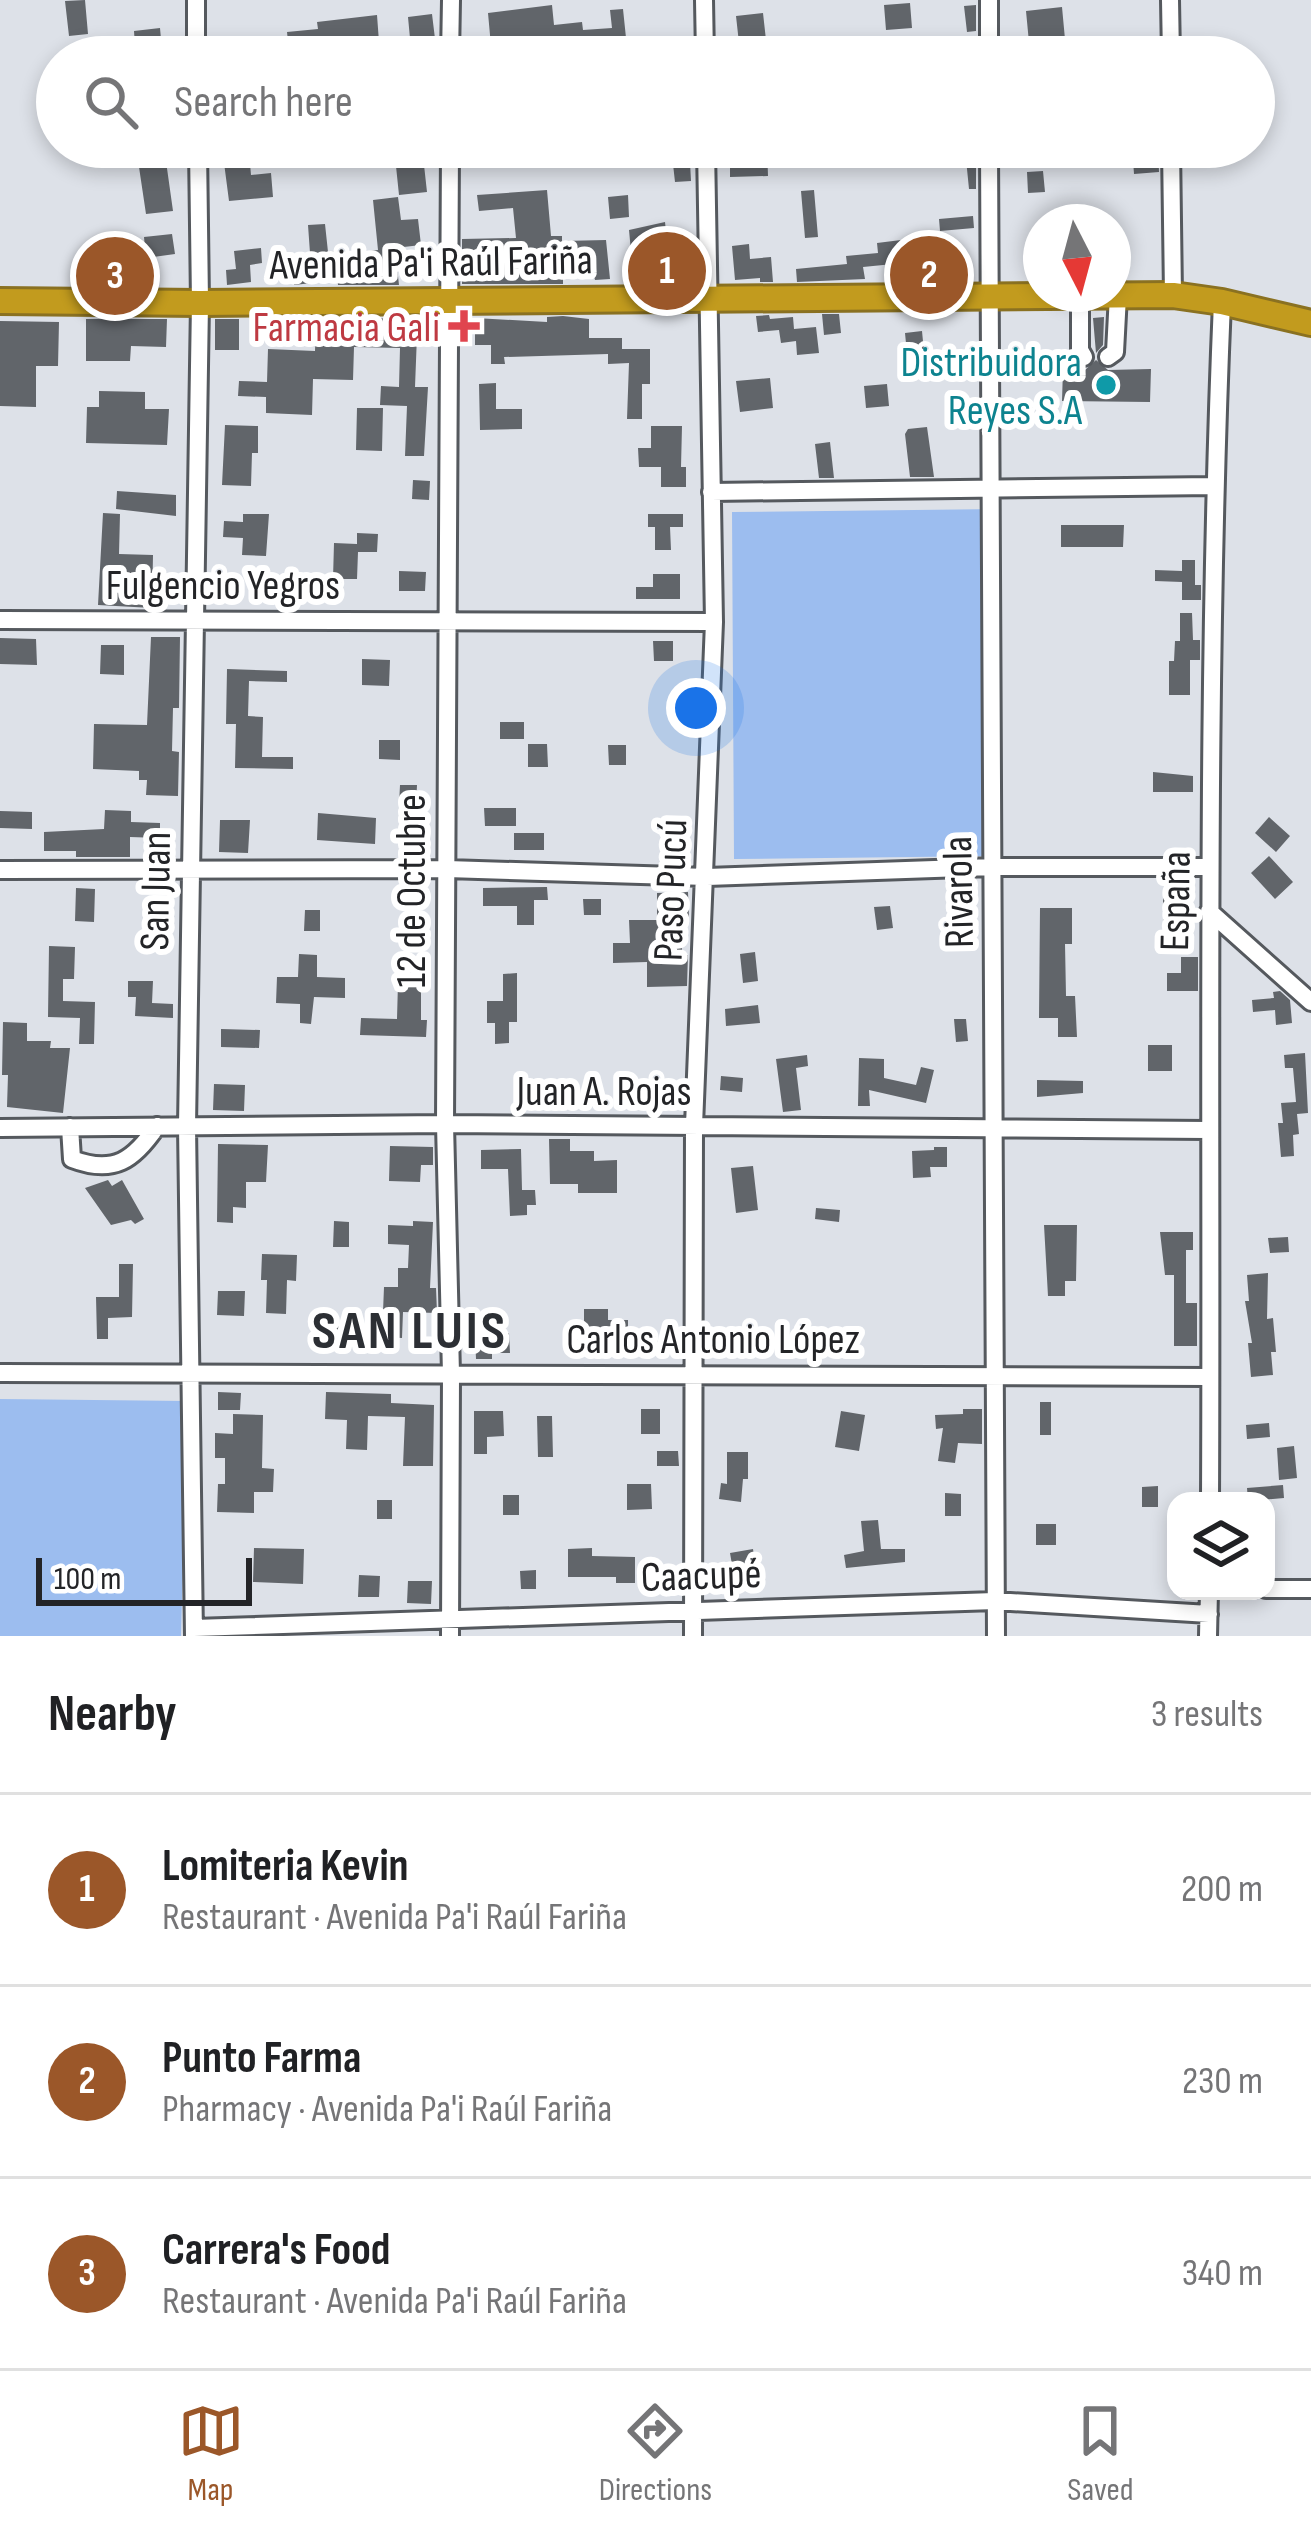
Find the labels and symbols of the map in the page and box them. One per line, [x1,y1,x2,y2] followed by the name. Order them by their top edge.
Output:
[1023,204,1131,312] north arrow
[628,226,706,316] pin: 1
[890,230,968,320] pin: 2
[76,231,154,321] pin: 3
[268,235,593,292] street label: Avenida Pa'i Raúl Fariña
[253,303,440,354] place label: Farmacia Gali
[451,313,477,339] marker: Farmacia Gali
[900,338,1083,437] place label: Distribuidora Reyes S.A
[1093,372,1119,398] marker: Distribuidora Reyes S.A
[106,561,340,612] street label: Fulgencio Yegros
[666,678,726,738] your location
[387,794,438,988] street label: 12 de Octubre
[644,818,699,962] street label: Paso Pucú
[130,831,183,951] street label: San Juan
[933,836,986,948] street label: Rivarola
[1150,851,1203,952] street label: España
[515,1067,692,1118] street label: Juan A. Rojas
[312,1299,508,1364] district label: SAN LUIS
[566,1315,860,1366] street label: Carlos Antonio López
[640,1549,762,1604] street label: Caacupé
[36,1552,252,1605] scale bar

